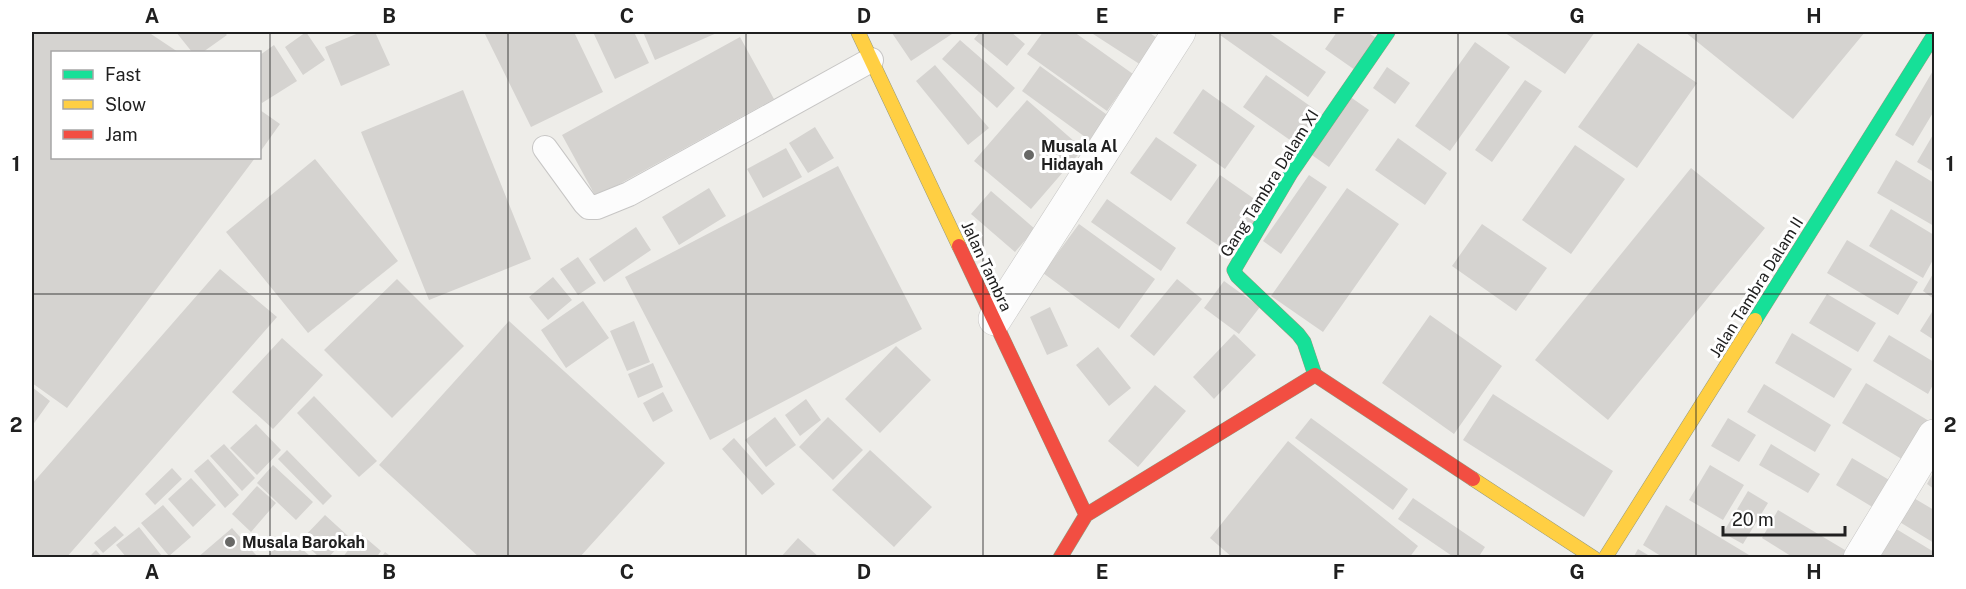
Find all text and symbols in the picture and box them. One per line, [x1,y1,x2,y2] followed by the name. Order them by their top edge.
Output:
[145,4,159,28] text: A
[382,4,396,28] text: B
[620,4,634,28] text: C
[857,4,871,28] text: D
[1096,4,1108,28] text: E
[1333,4,1345,28] text: F
[1569,4,1585,28] text: G
[1806,4,1822,28] text: H
[51,51,261,159] legend
[105,64,141,85] text: Fast
[105,94,146,115] text: Slow
[1216,106,1323,260] street label: Gang Tambra Dalam XI
[105,124,138,145] text: Jam
[1041,137,1118,174] place label: Musala Al Hidayah
[1022,148,1036,162] marker: Musala Al Hidayah
[12,152,20,176] text: 1
[1946,152,1954,176] text: 1
[1706,214,1807,361] street label: Jalan Tambra Dalam II
[957,218,1016,314] street label: Jalan Tambra
[10,413,22,437] text: 2
[1944,413,1956,437] text: 2
[1723,499,1844,537] scale bar
[1732,509,1774,530] text: 20 m
[242,533,365,552] place label: Musala Barokah
[223,535,237,549] marker: Musala Barokah
[145,560,159,584] text: A
[382,560,396,584] text: B
[620,560,634,584] text: C
[857,560,871,584] text: D
[1096,560,1108,584] text: E
[1333,560,1345,584] text: F
[1569,560,1585,584] text: G
[1806,560,1822,584] text: H

